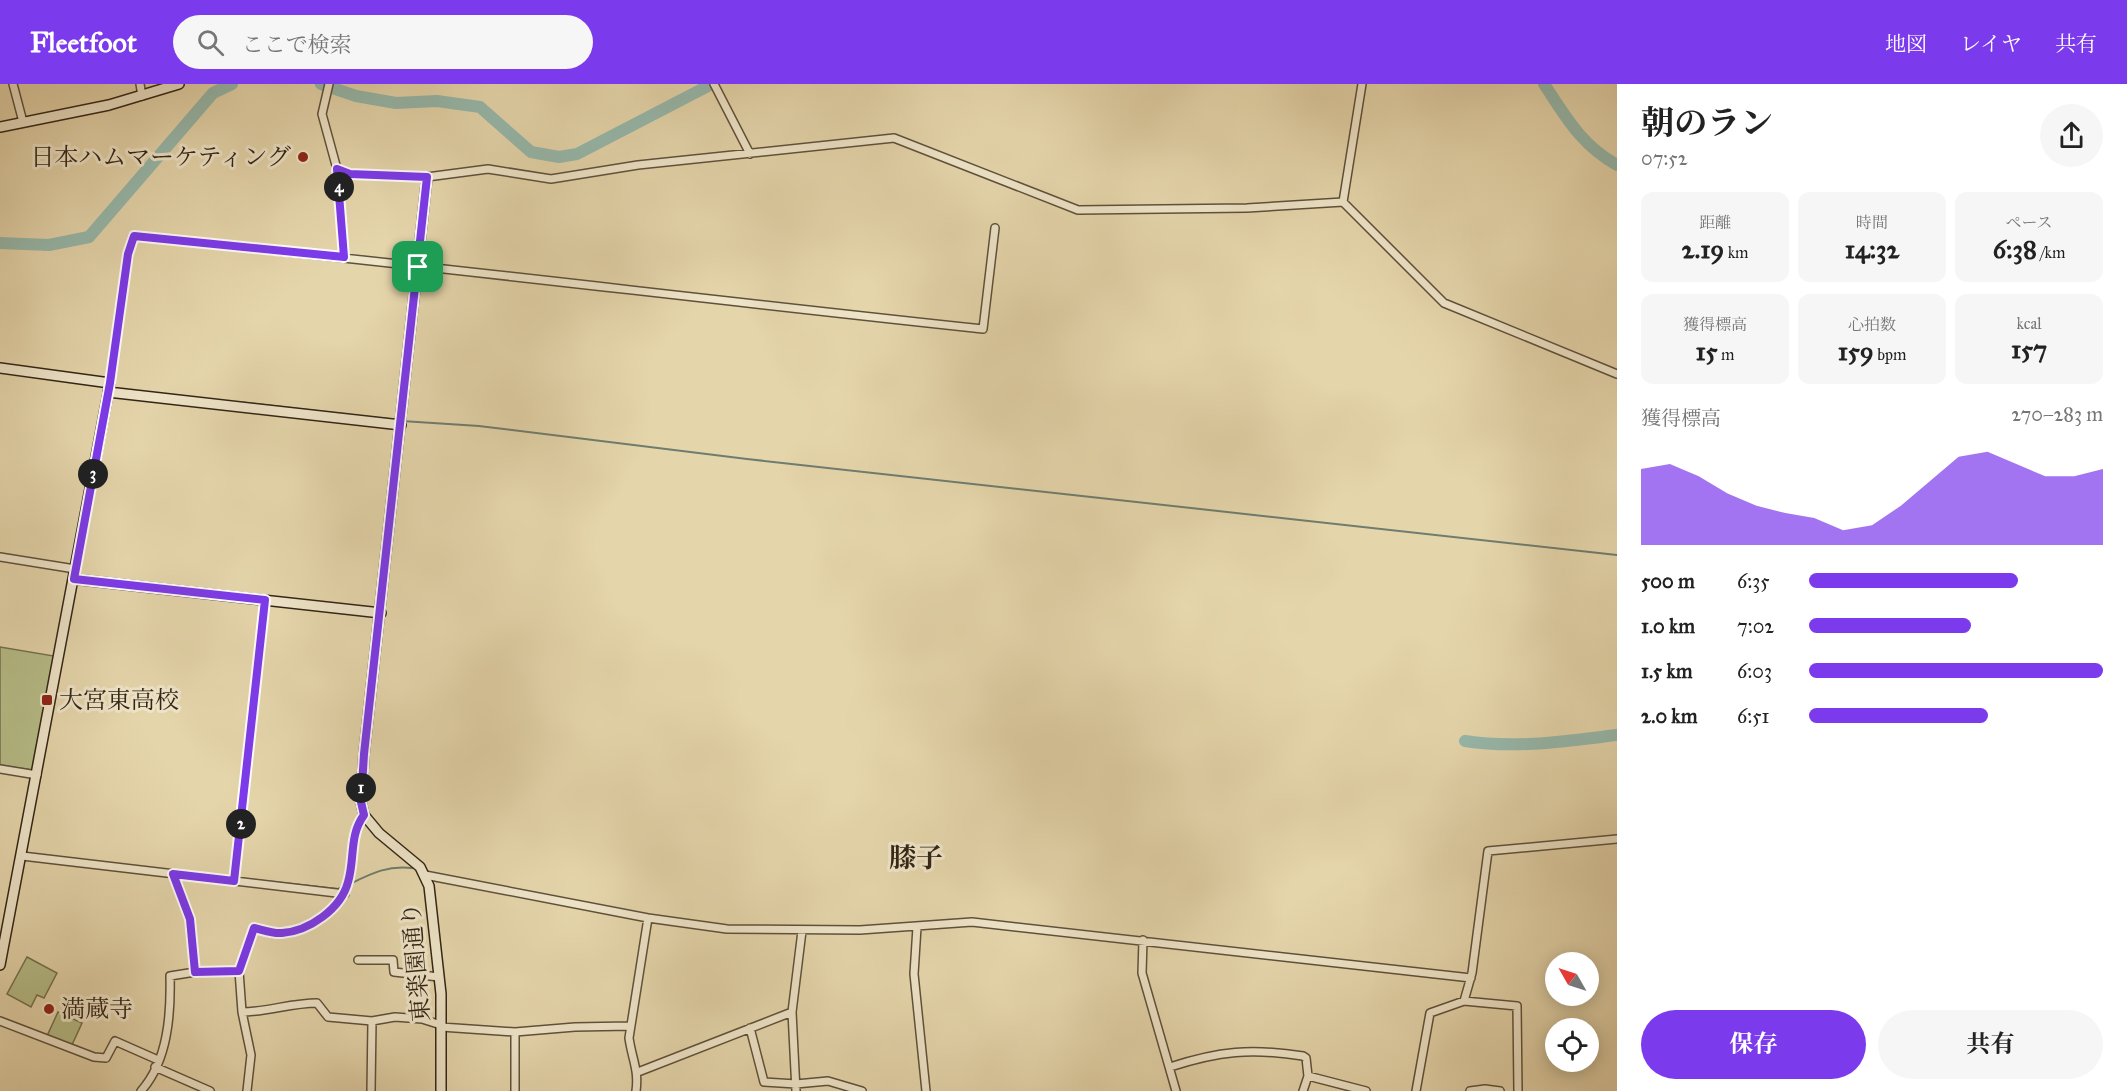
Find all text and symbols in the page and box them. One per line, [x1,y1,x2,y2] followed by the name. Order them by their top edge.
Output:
[173,15,593,69] search box
[30,25,137,60] text: Fleetfoot
[194,26,227,59] icon: search
[242,31,352,58] text: ここで検索
[1885,31,1927,57] text: 地図
[1960,31,2022,57] text: レイヤ
[2055,31,2097,57] text: 共有
[1641,103,1773,143] text: 朝のラン
[2040,104,2103,167] button: share
[30,142,291,172] place label: 日本ハムマーケティング
[1641,146,1688,170] text: 07:52
[296,150,310,164] marker: 日本ハムマーケティング
[324,172,354,202] pin: 4
[335,177,343,196] text: 4
[1699,213,1731,232] text: 距離
[1856,213,1888,232] text: 時間
[2005,213,2053,232] text: ペース
[1681,233,1724,265] text: 2.19
[1845,233,1899,265] text: 14:32
[1993,233,2037,265] text: 6:38
[392,241,443,292] pin
[1724,243,1749,262] text: km
[2037,243,2065,262] text: /km
[401,250,434,283] icon: arrive
[2016,314,2042,333] text: kcal
[1683,315,1747,334] text: 獲得標高
[1848,315,1896,334] text: 心拍数
[2011,333,2047,365] text: 157
[1695,335,1718,367] text: 15
[1838,335,1874,367] text: 159
[1718,345,1735,364] text: m
[1874,345,1906,364] text: bpm
[2011,402,2103,426] text: 270–283 m
[1641,406,1721,430] text: 獲得標高
[78,459,108,489] pin: 3
[90,464,96,483] text: 3
[1641,569,1695,593] text: 500 m
[1737,569,1770,593] text: 6:35
[1641,614,1695,638] text: 1.0 km
[1737,614,1774,638] text: 7:02
[1641,659,1692,683] text: 1.5 km
[1737,659,1772,683] text: 6:03
[59,685,179,715] place label: 大宮東高校
[40,693,54,707] marker: 大宮東高校
[1641,704,1697,728] text: 2.0 km
[1737,704,1770,728] text: 6:51
[346,773,376,803] pin: 1
[358,778,364,797] text: 1
[226,809,256,839] pin: 2
[237,814,245,833] text: 2
[889,841,943,874] district label: 膝子
[396,901,436,1023] street label: 東楽園通り
[1545,952,1599,1006] north arrow
[1545,952,1599,1072] map controls
[61,994,133,1024] place label: 満蔵寺
[42,1002,56,1016] marker: 満蔵寺
[1641,1010,1866,1079] button: 保存
[1878,1010,2103,1079] button: 共有
[1545,1018,1599,1072] button: locate

